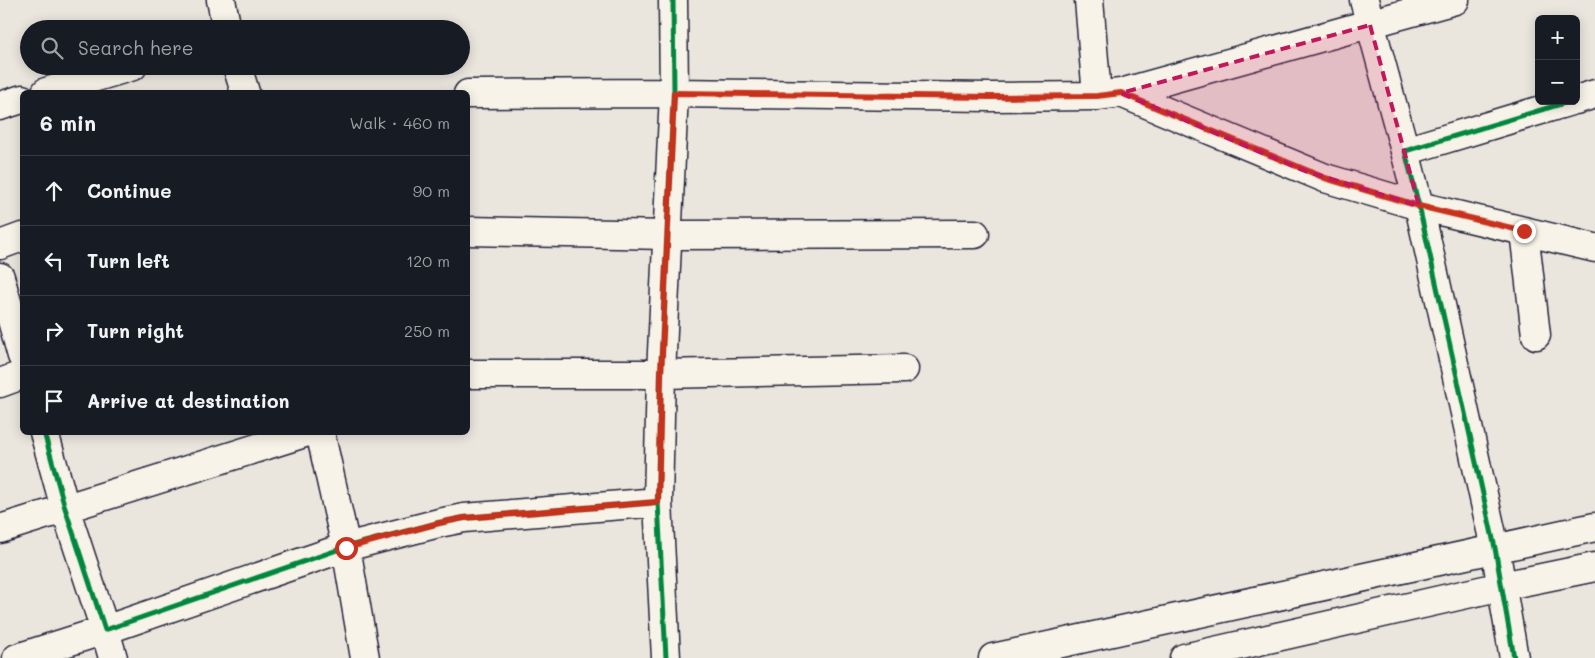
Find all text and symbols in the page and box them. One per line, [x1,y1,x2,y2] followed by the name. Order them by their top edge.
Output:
[1535,15,1580,105] map controls
[1535,15,1580,60] button: +
[20,20,470,75] search box
[38,34,66,62] icon: search
[78,35,194,60] text: Search here
[1535,60,1580,105] button: −
[40,109,96,136] text: 6 min
[349,112,450,133] text: Walk · 460 m
[40,177,68,205] icon: ahead
[87,178,172,203] text: Continue
[413,180,450,201] text: 90 m
[1513,220,1536,243] route end
[40,247,68,275] icon: left
[87,248,170,273] text: Turn left
[406,250,450,271] text: 120 m
[40,317,68,345] icon: right
[87,318,184,343] text: Turn right
[404,320,450,341] text: 250 m
[40,387,68,415] icon: arrive
[87,388,290,413] text: Arrive at destination
[335,537,358,560] route start

